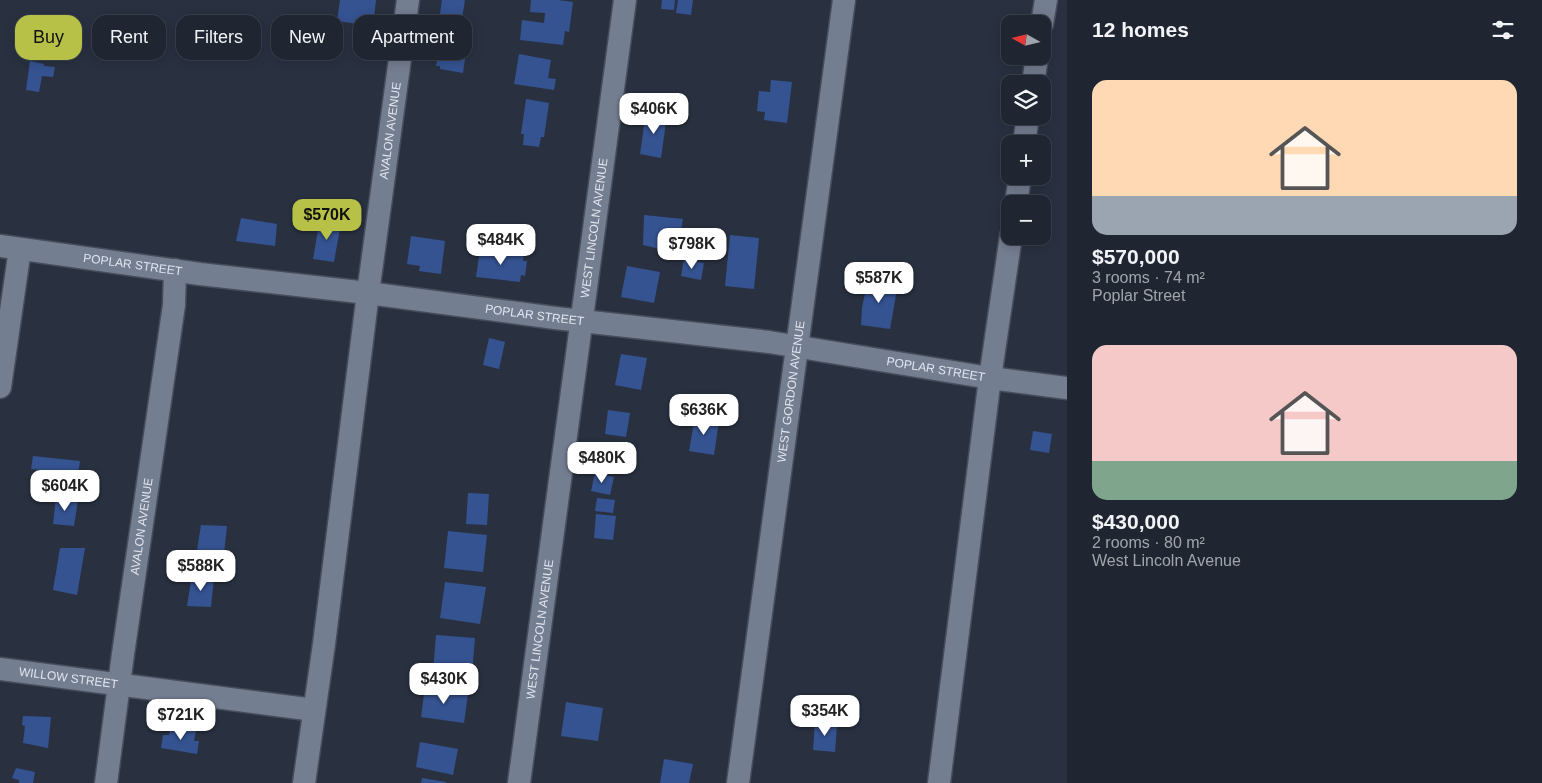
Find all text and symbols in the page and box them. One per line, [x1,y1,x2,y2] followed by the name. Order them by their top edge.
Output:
[15,15,82,60] chip: Buy
[92,15,166,60] chip: Rent
[176,15,261,60] chip: Filters
[271,15,343,60] chip: New
[353,15,472,60] chip: Apartment
[1001,15,1051,65] north arrow
[1001,15,1051,245] map controls
[1489,16,1517,44] icon: filters
[1092,18,1189,41] text: 12 homes
[1001,75,1051,125] button: layers
[377,81,404,180] street label: AVALON AVENUE
[619,92,689,135] pin: $406K
[630,100,678,117] text: $406K
[1260,113,1350,203] icon: home
[1001,135,1051,185] button: +
[578,157,611,299] street label: WEST LINCOLN AVENUE
[1001,195,1051,245] button: −
[292,198,362,241] pin: $570K
[303,206,351,223] text: $570K
[466,224,536,266] pin: $484K
[657,228,727,270] pin: $798K
[477,231,525,248] text: $484K
[668,235,716,252] text: $798K
[1092,245,1180,268] text: $570,000
[82,251,184,278] street label: POPLAR STREET
[844,262,914,304] pin: $587K
[855,269,903,286] text: $587K
[1092,269,1205,286] text: 3 rooms · 74 m²
[1092,287,1185,304] text: Poplar Street
[484,302,585,328] street label: POPLAR STREET
[774,320,808,463] street label: WEST GORDON AVENUE
[886,354,987,384] street label: POPLAR STREET
[1260,378,1350,468] icon: home
[669,394,739,436] pin: $636K
[680,401,728,418] text: $636K
[567,442,637,484] pin: $480K
[578,449,626,466] text: $480K
[30,470,100,512] pin: $604K
[41,477,89,494] text: $604K
[128,477,156,576] street label: AVALON AVENUE
[1092,510,1180,533] text: $430,000
[1092,534,1205,551] text: 2 rooms · 80 m²
[166,550,236,592] pin: $588K
[1092,552,1241,569] text: West Lincoln Avenue
[177,557,225,574] text: $588K
[523,559,556,700] street label: WEST LINCOLN AVENUE
[409,662,479,705] pin: $430K
[18,665,119,691] street label: WILLOW STREET
[420,670,468,687] text: $430K
[790,694,860,737] pin: $354K
[146,698,216,741] pin: $721K
[801,702,849,719] text: $354K
[157,706,205,723] text: $721K

